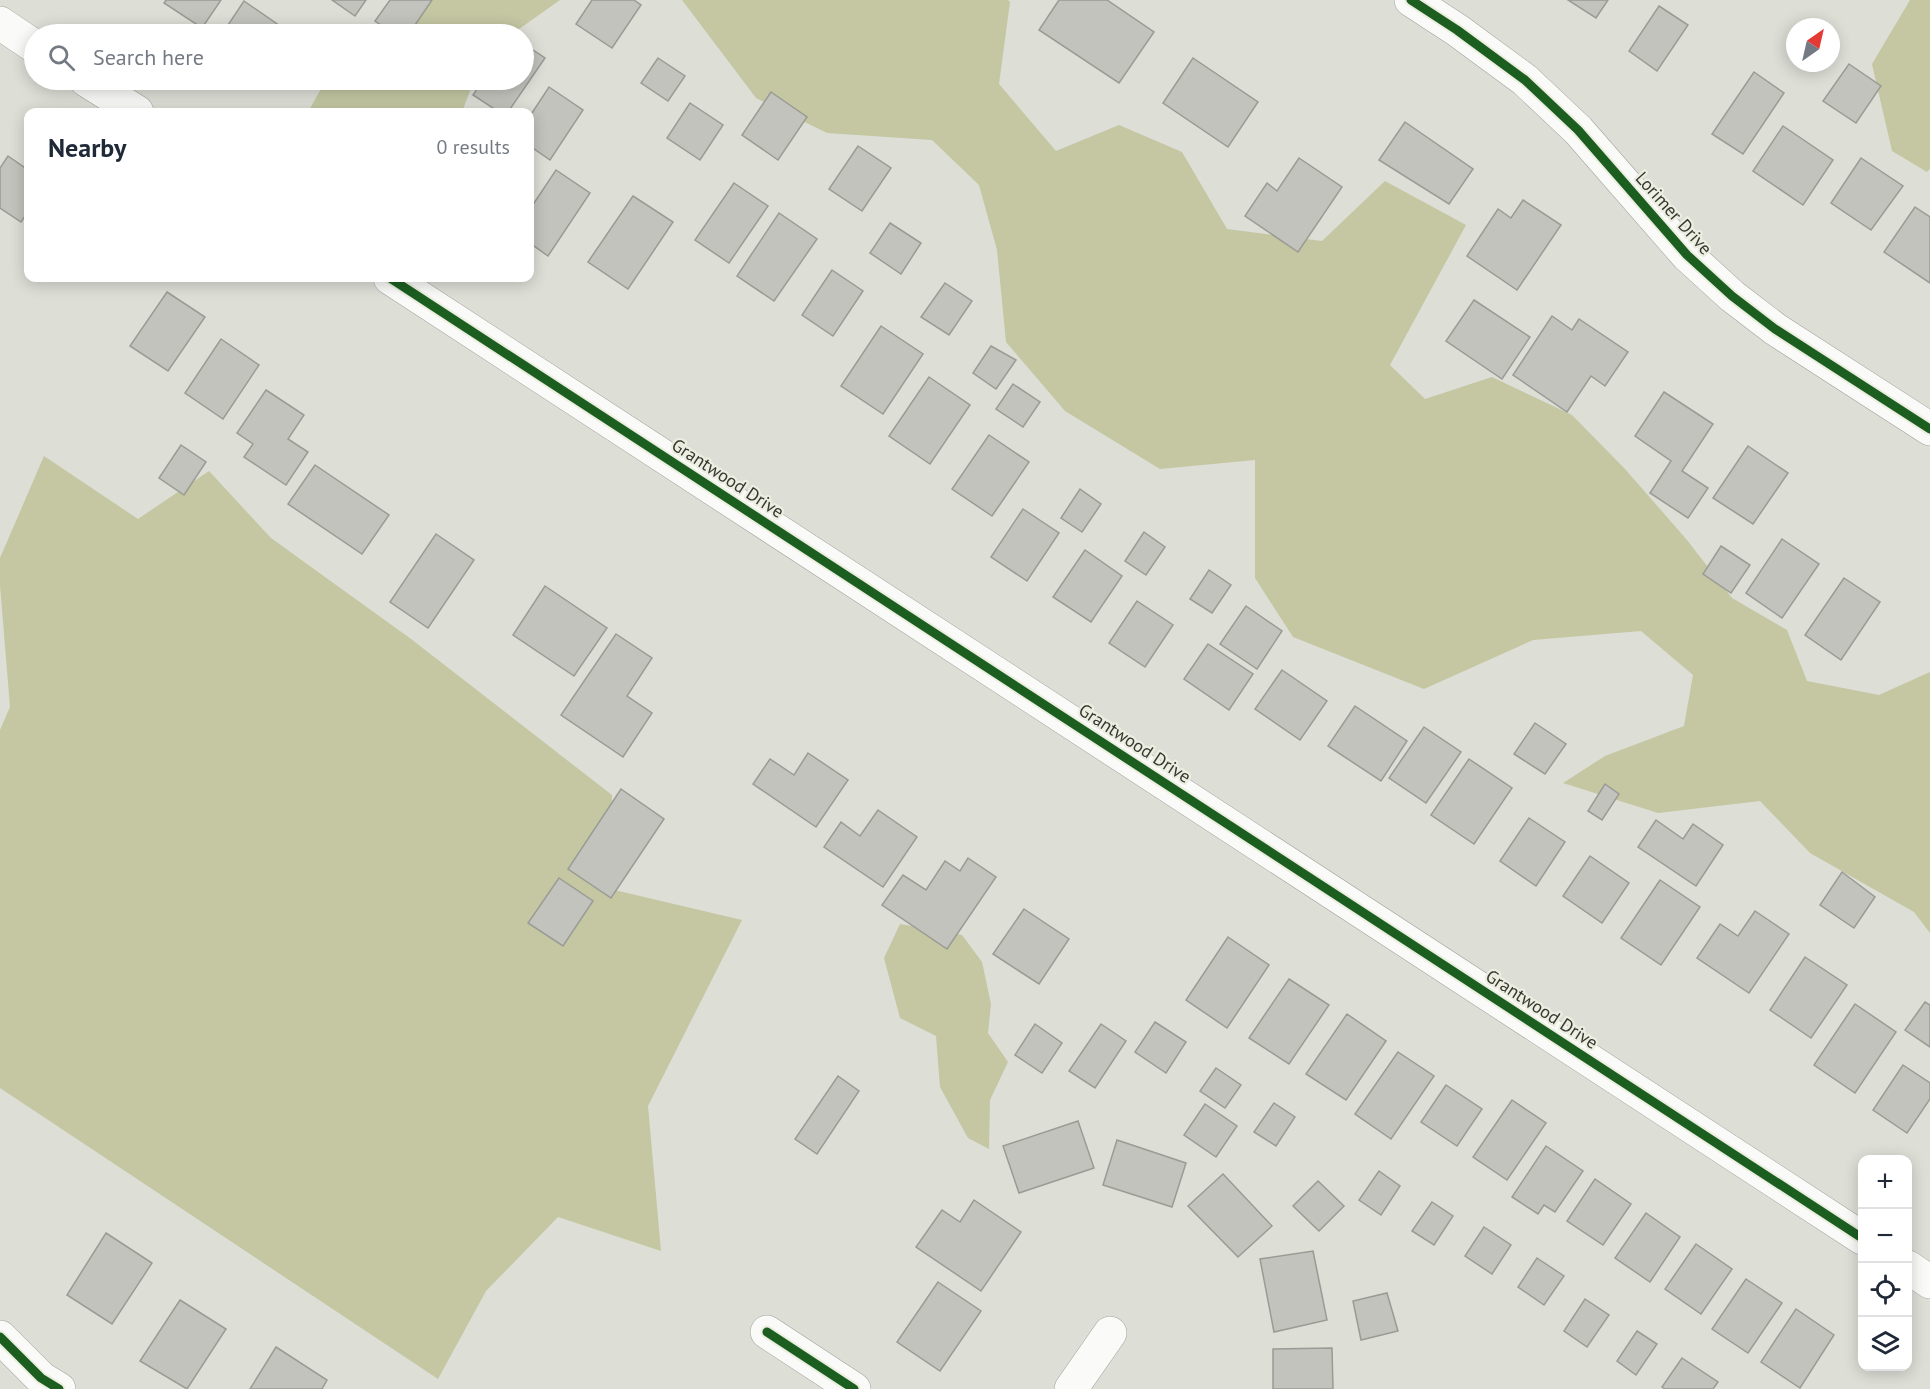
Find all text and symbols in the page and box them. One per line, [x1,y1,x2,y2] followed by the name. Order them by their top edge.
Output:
[1786,18,1840,72] north arrow
[24,24,534,90] search box
[45,41,78,74] icon: search
[93,43,204,71] text: Search here
[48,131,126,164] text: Nearby
[437,134,510,160] text: 0 results
[1631,167,1717,259] street label: Lorimer Drive
[668,433,788,523] street label: Grantwood Drive
[1075,698,1195,788] street label: Grantwood Drive
[1482,964,1602,1054] street label: Grantwood Drive
[1858,1155,1912,1371] map controls
[1858,1155,1912,1209] button: +
[1858,1209,1912,1263] button: −
[1858,1263,1912,1317] button: locate
[1858,1317,1912,1371] button: layers

